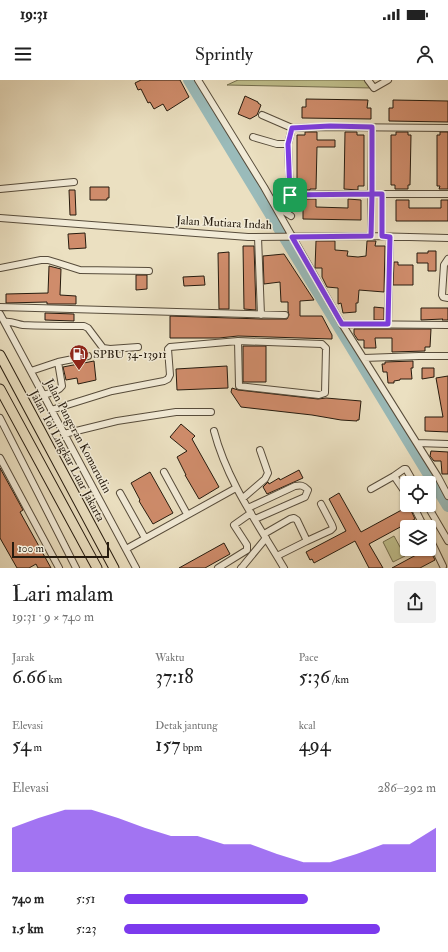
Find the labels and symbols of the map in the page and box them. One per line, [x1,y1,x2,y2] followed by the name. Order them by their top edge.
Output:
[273,178,307,212] pin
[175,213,273,233] street label: Jalan Mutiara Indah
[68,343,90,371] fuel station icon: SPBU 34-13911
[93,347,167,362] place label: SPBU 34-13911
[41,375,115,496] street label: Jalan Pangeran Komarudin
[25,387,109,525] street label: Jalan Tol Lingkar Luar Jakarta
[12,540,109,559] scale bar

